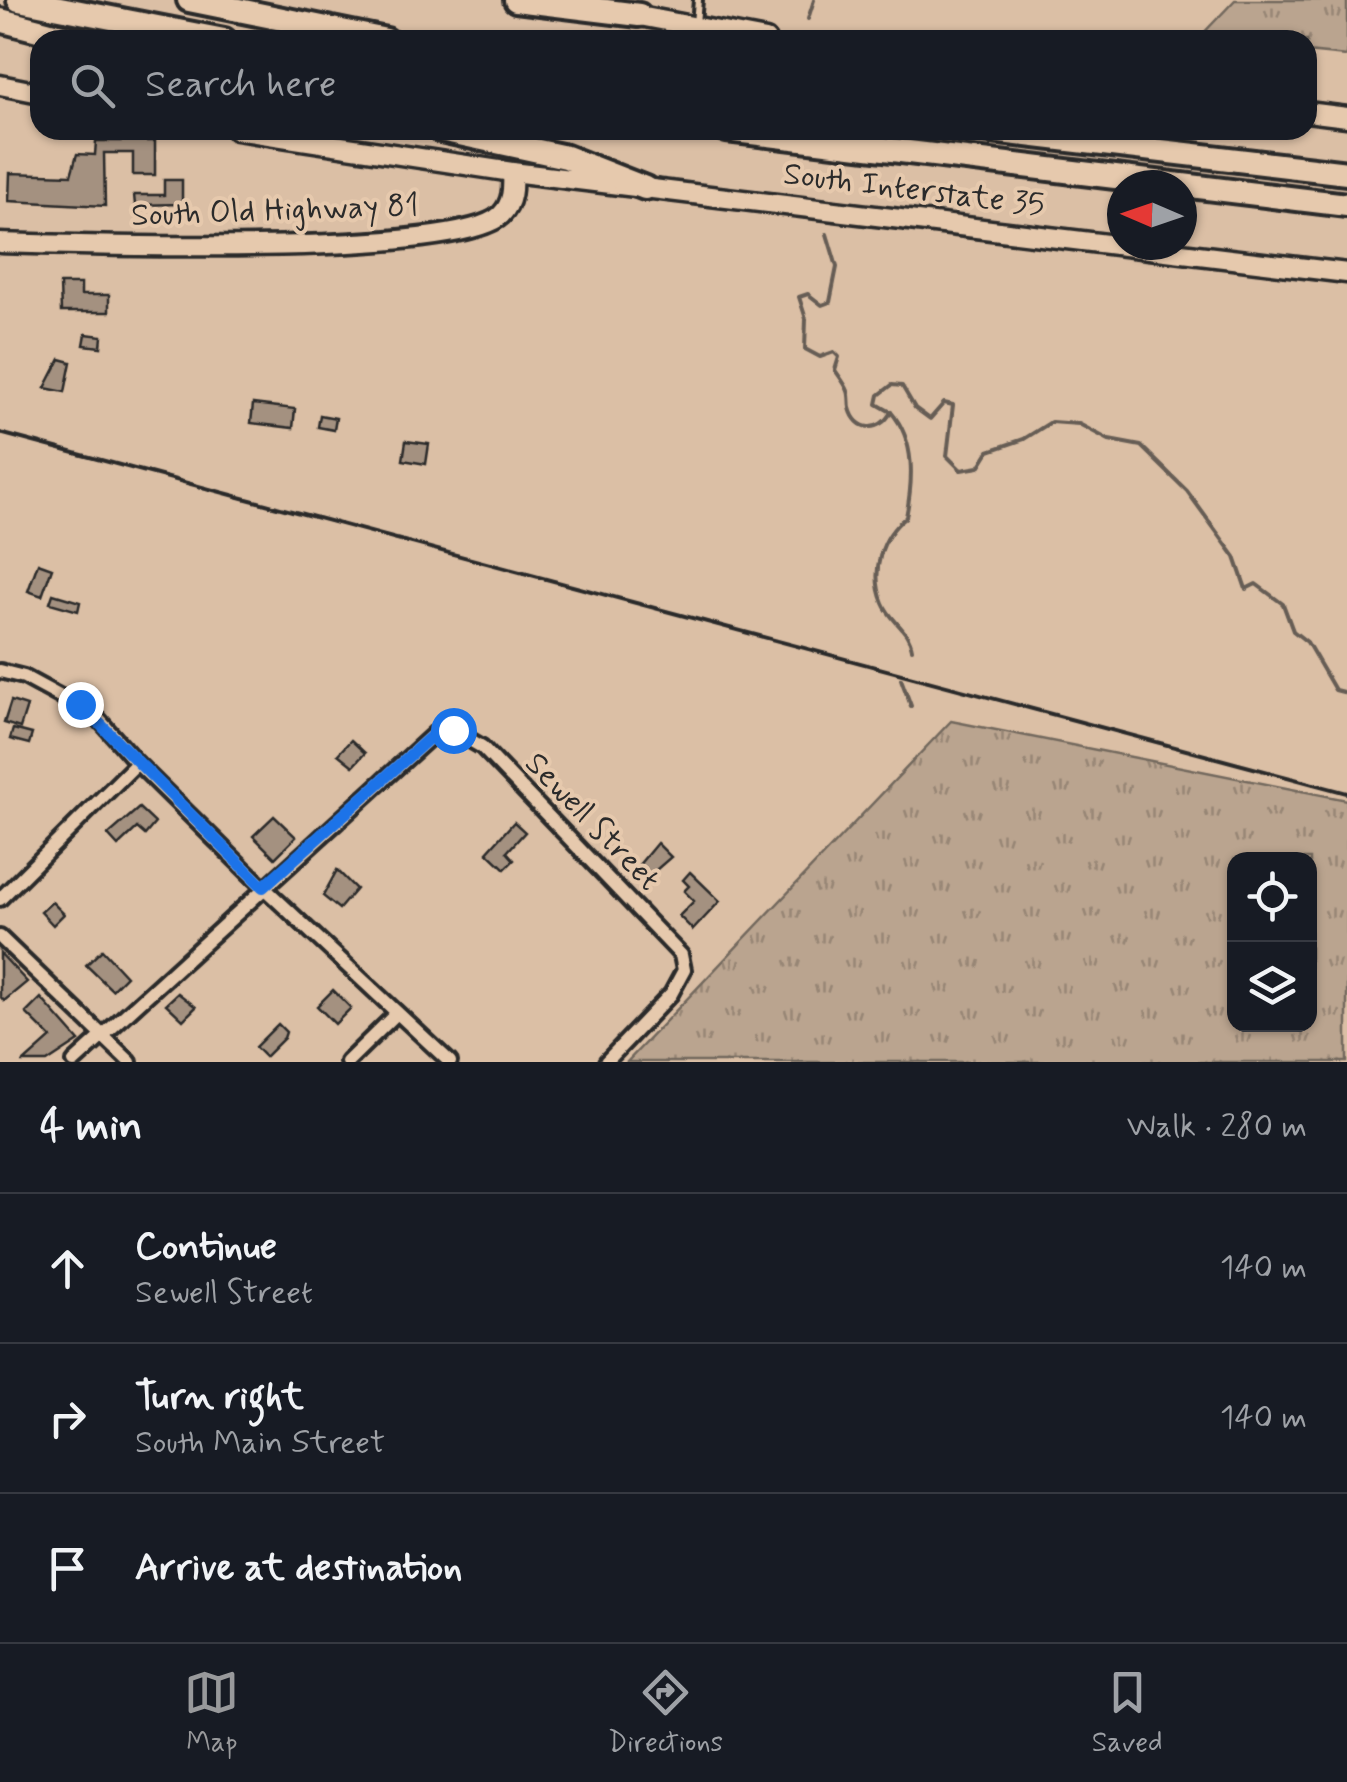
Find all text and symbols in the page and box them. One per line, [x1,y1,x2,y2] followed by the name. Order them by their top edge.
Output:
[30,30,1317,140] search box
[65,58,120,113] icon: search
[145,61,336,110] text: Search here
[781,153,1047,227] street label: South Interstate 35
[1107,170,1197,260] north arrow
[131,185,419,237] street label: South Old Highway 81
[58,682,104,728] route end
[431,708,477,754] route start
[515,743,669,901] street label: Sewell Street
[1227,852,1317,1032] map controls
[1227,852,1317,942] button: locate
[1227,942,1317,1032] button: layers
[40,1100,142,1155] text: 4 min
[1127,1106,1307,1148] text: Walk · 280 m
[135,1223,277,1272] text: Continue
[40,1241,95,1296] icon: ahead
[1220,1247,1307,1289] text: 140 m
[135,1272,313,1314] text: Sewell Street
[135,1373,304,1422] text: Turn right
[40,1391,95,1446] icon: right
[1220,1397,1307,1439] text: 140 m
[135,1422,385,1464] text: South Main Street
[40,1541,95,1596] icon: arrive
[135,1544,462,1593] text: Arrive at destination
[184,1665,239,1762] tab: Map
[608,1665,723,1762] tab: Directions
[1092,1665,1163,1762] tab: Saved

